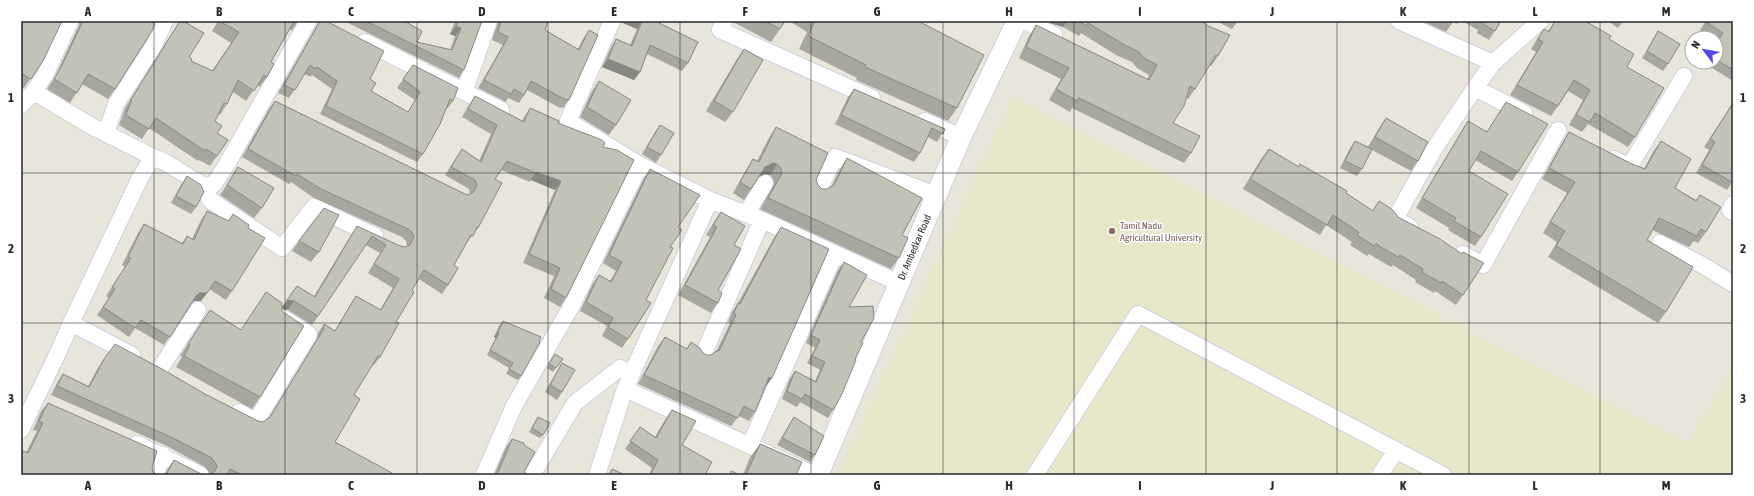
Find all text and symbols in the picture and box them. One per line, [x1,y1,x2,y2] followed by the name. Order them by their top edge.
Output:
[84,4,92,19] text: A
[216,4,223,19] text: B
[348,4,354,19] text: C
[478,4,486,19] text: D
[611,4,617,19] text: E
[742,4,748,19] text: F
[874,4,881,19] text: G
[1005,4,1013,19] text: H
[1138,4,1142,19] text: I
[1269,4,1274,19] text: J
[1400,4,1407,19] text: K
[1532,4,1538,19] text: L
[1662,4,1671,19] text: M
[1684,30,1724,70] north arrow
[1689,39,1702,51] text: N
[8,90,14,105] text: 1
[1740,90,1746,105] text: 1
[896,213,933,281] street label: Dr. Ambedkar Road
[1120,220,1202,243] place label: Tamil Nadu Agricultural University
[1107,226,1117,236] marker: Tamil Nadu Agricultural University
[8,241,14,256] text: 2
[1740,241,1746,256] text: 2
[8,391,14,406] text: 3
[1740,391,1746,406] text: 3
[84,478,92,493] text: A
[216,478,223,493] text: B
[348,478,354,493] text: C
[478,478,486,493] text: D
[611,478,617,493] text: E
[742,478,748,493] text: F
[874,478,881,493] text: G
[1005,478,1013,493] text: H
[1138,478,1142,493] text: I
[1269,478,1274,493] text: J
[1400,478,1407,493] text: K
[1532,478,1538,493] text: L
[1662,478,1671,493] text: M

